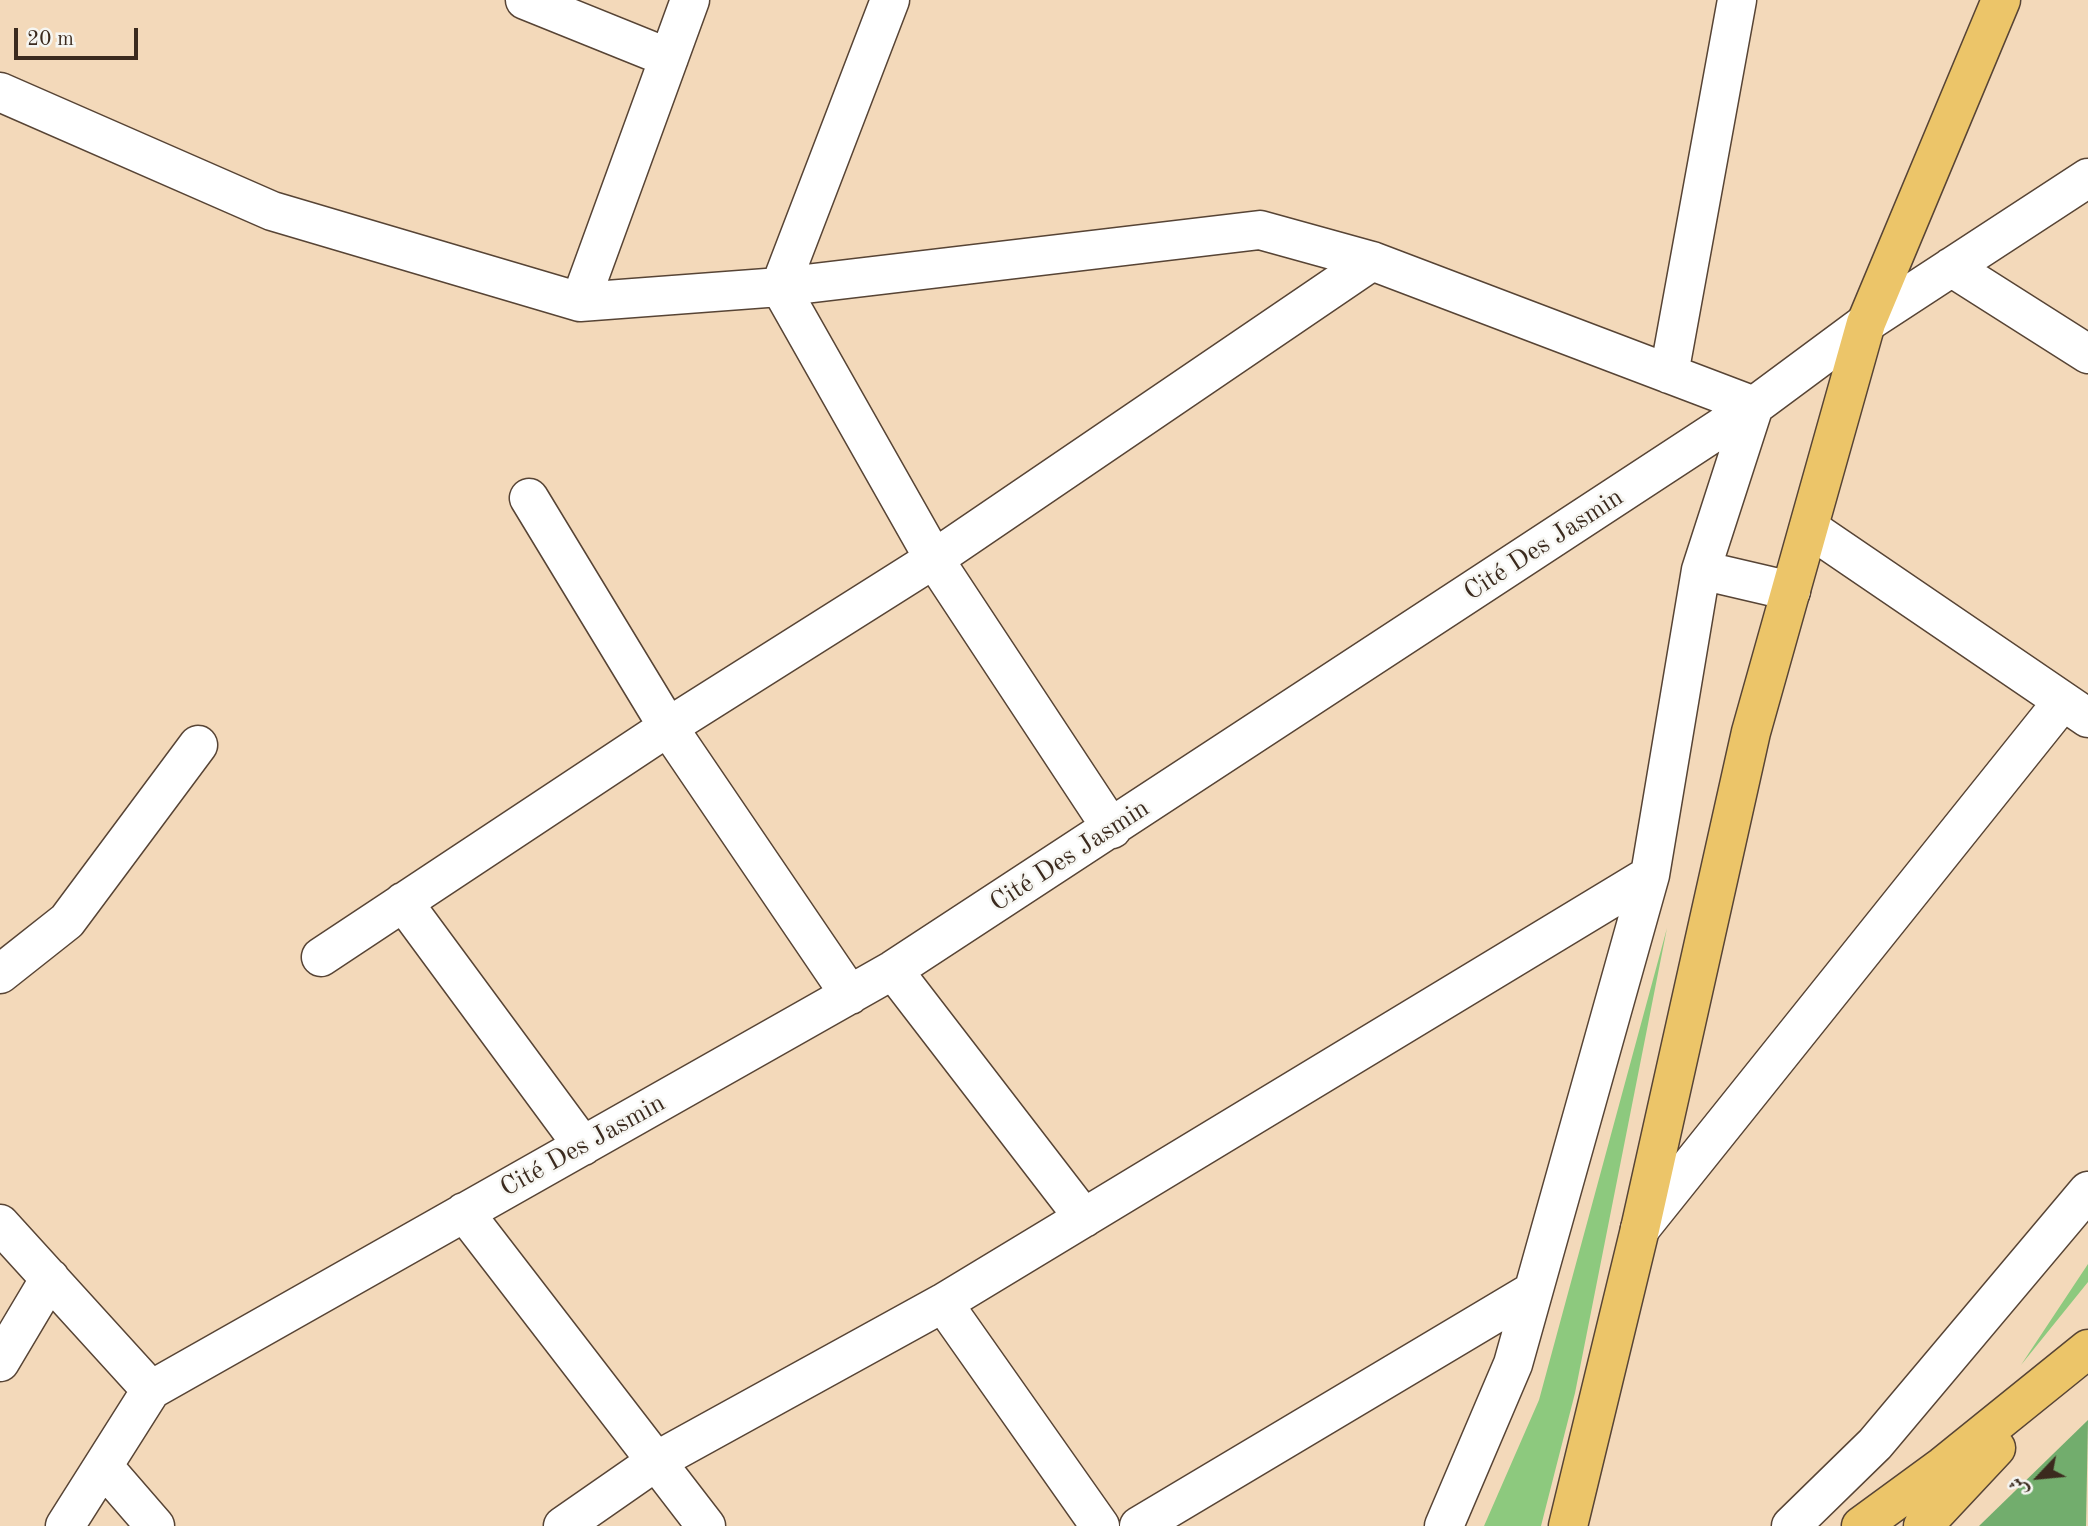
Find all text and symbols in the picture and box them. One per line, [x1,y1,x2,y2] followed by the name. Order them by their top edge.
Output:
[18,14,142,58] scale bar
[27,29,74,50] text: 20 m
[1459,482,1629,608] street label: Cité Des Jasmin
[985,793,1155,919] street label: Cité Des Jasmin
[495,1088,671,1204] street label: Cité Des Jasmin
[2004,1442,2074,1512] north arrow
[2007,1474,2032,1499] text: ش

